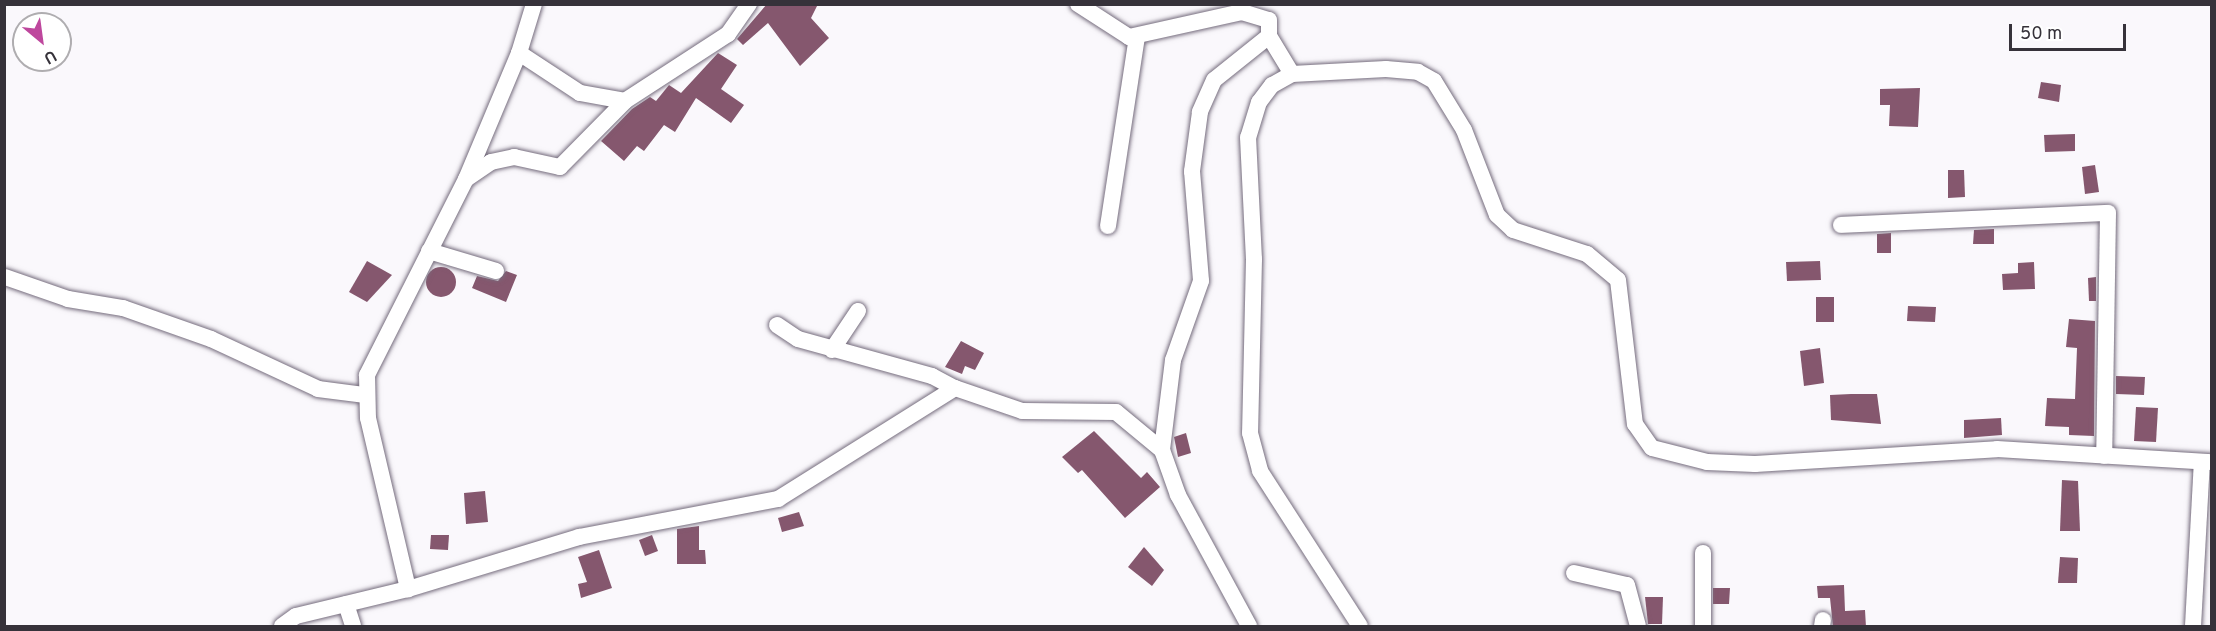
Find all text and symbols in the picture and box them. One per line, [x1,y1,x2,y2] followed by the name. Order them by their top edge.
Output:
[12,12,72,72] north arrow
[2012,12,2129,50] scale bar
[2020,23,2062,46] text: 50 m
[40,44,60,68] text: U

